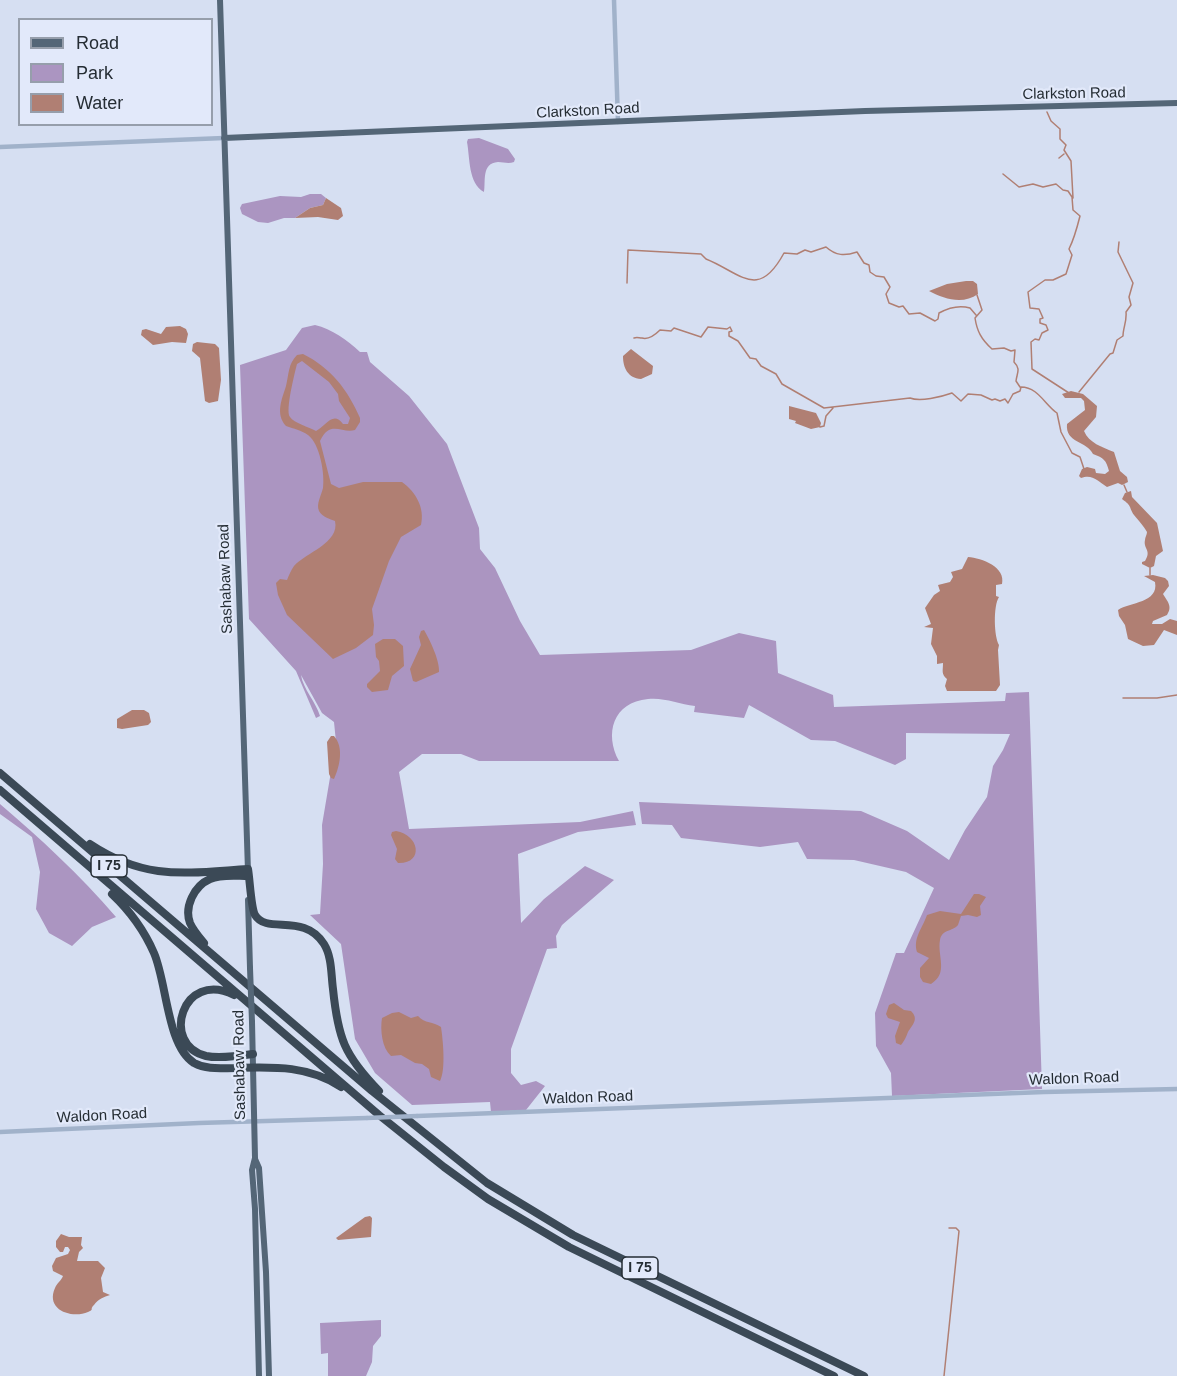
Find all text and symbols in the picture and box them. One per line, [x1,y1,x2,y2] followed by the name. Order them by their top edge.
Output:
[18,18,213,126] legend
[76,33,119,53] text: Road
[76,63,113,83] text: Park
[1022,84,1126,104] street label: Clarkston Road
[76,93,123,113] text: Water
[536,99,640,123] street label: Clarkston Road
[215,524,237,634] street label: Sashabaw Road
[91,855,127,877] road number: I 75
[230,1010,250,1120] street label: Sashabaw Road
[1029,1068,1119,1090] street label: Waldon Road
[543,1087,633,1109] street label: Waldon Road
[56,1105,148,1127] street label: Waldon Road
[622,1257,658,1279] road number: I 75

